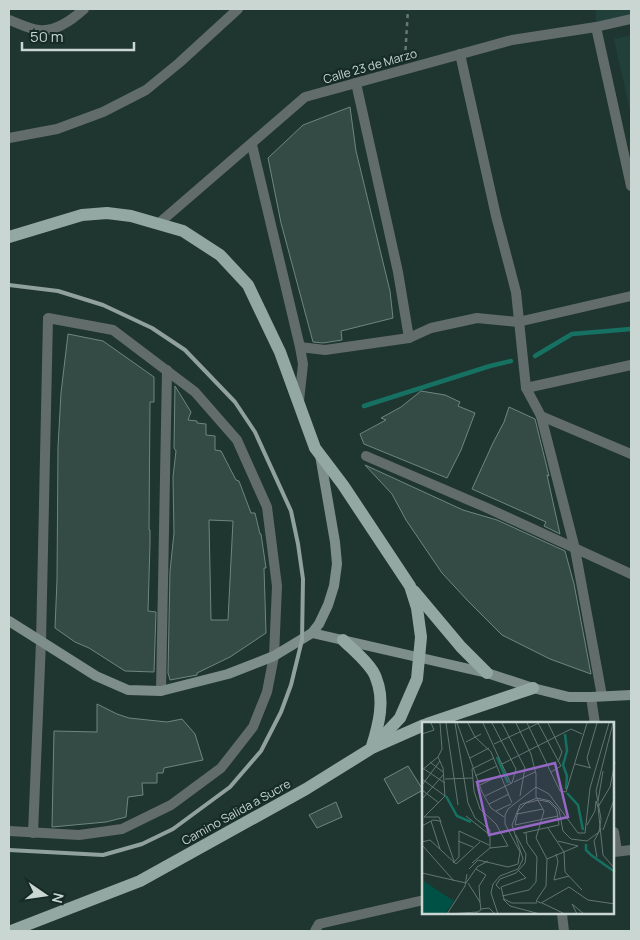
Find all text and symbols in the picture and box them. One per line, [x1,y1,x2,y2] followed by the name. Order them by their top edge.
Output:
[22,20,135,52] scale bar
[30,26,64,47] text: 50 m
[321,44,419,88] street label: Calle 23 de Marzo
[422,722,615,915] inset map
[178,775,294,849] street label: Camino Salida a Sucre
[20,870,70,920] north arrow
[48,891,69,905] text: N

